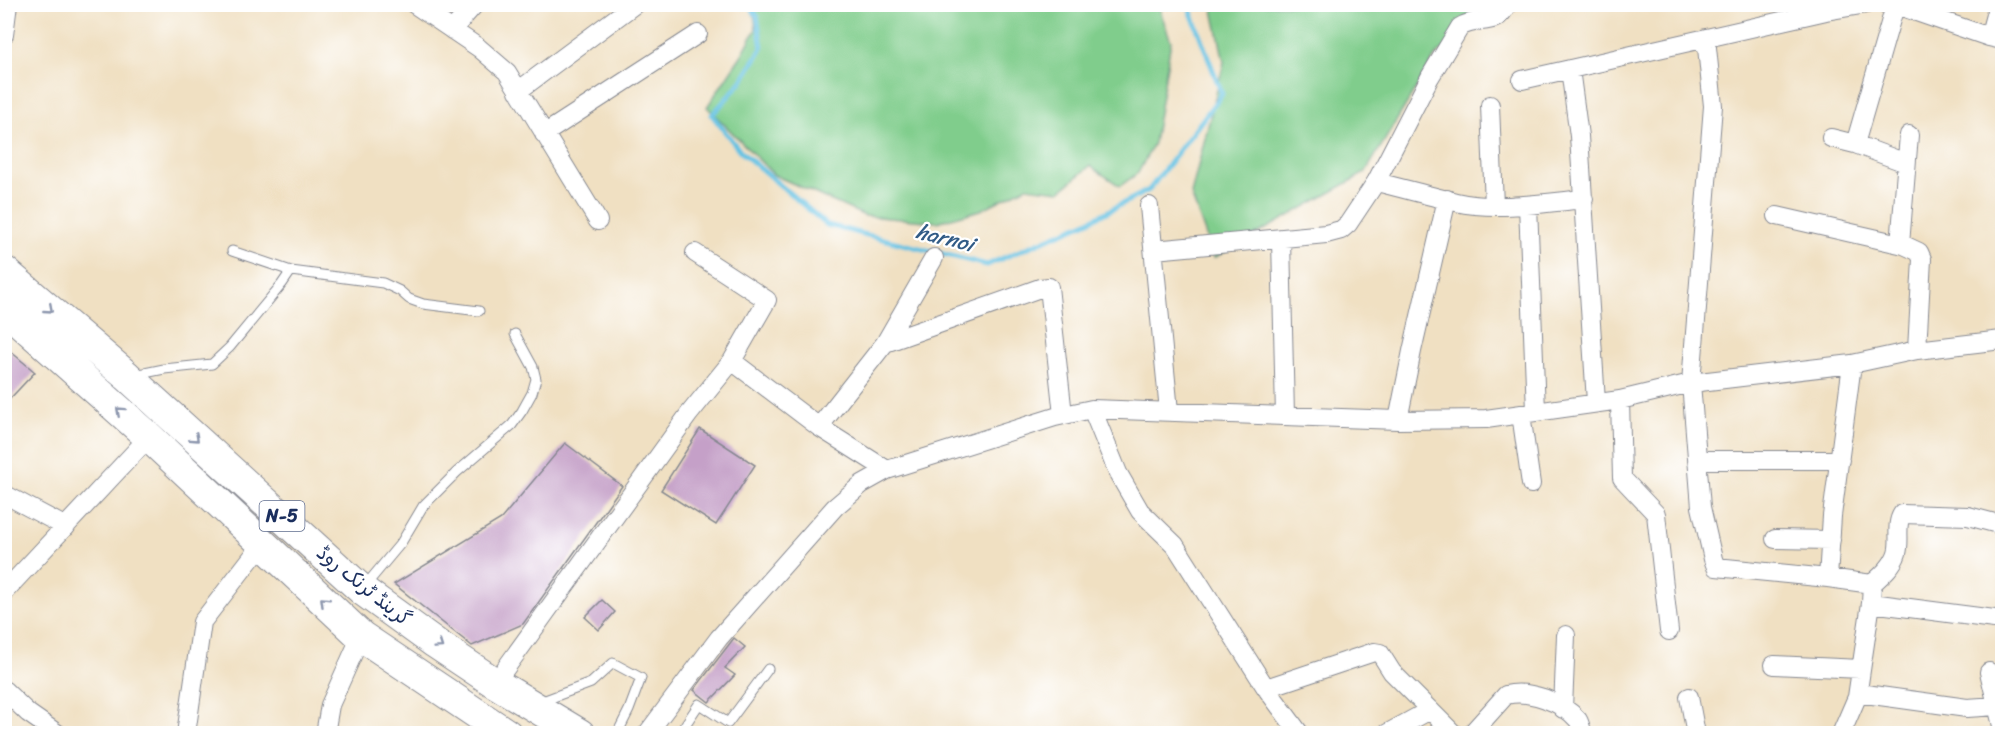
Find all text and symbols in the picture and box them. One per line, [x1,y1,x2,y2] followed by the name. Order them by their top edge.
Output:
[911,212,982,264] water label: harnoi
[42,302,52,313] one-way arrow
[116,407,127,418] one-way arrow
[188,431,199,442] one-way arrow
[260,501,304,531] road number: N-5
[308,536,420,636] street label: گرینڈ ٹرنک روڈ
[320,598,331,609] one-way arrow
[433,638,444,649] one-way arrow

